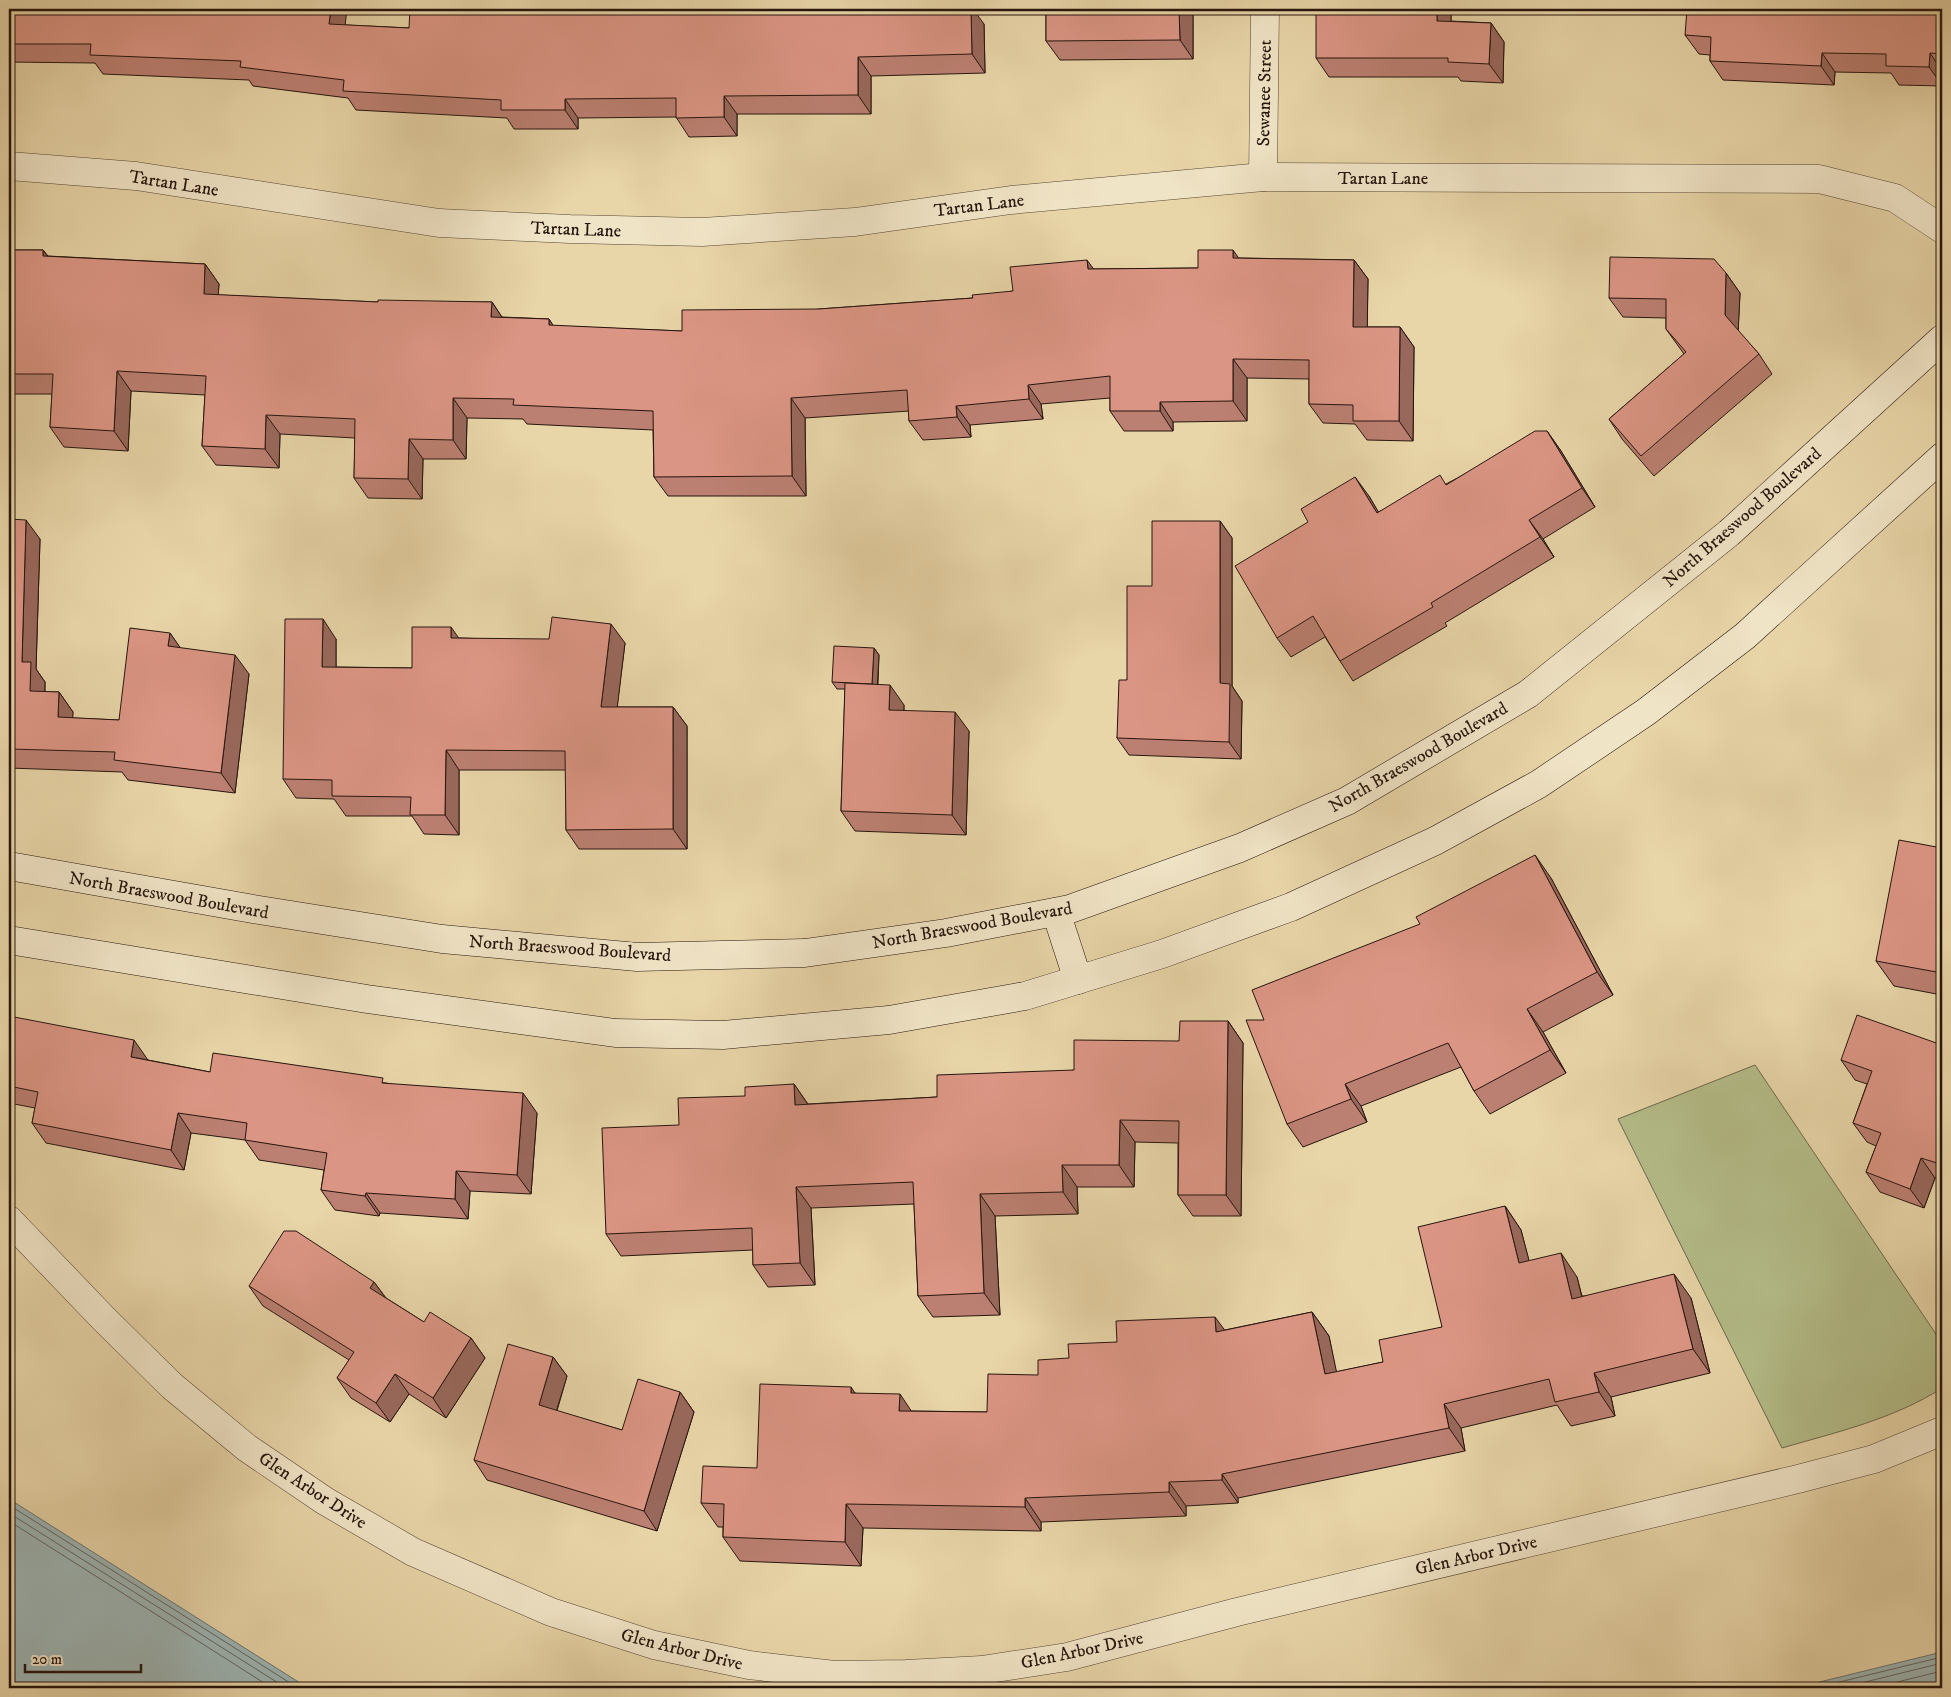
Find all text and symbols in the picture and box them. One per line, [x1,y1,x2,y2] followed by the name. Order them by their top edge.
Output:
[1253,39,1277,147] street label: Sewanee Street
[127,166,220,202] street label: Tartan Lane
[1338,168,1428,190] street label: Tartan Lane
[933,190,1025,222] street label: Tartan Lane
[530,217,622,243] street label: Tartan Lane
[1659,443,1826,593] street label: North Braeswood Boulevard
[1325,698,1512,818] street label: North Braeswood Boulevard
[67,868,271,924] street label: North Braeswood Boulevard
[870,898,1074,954] street label: North Braeswood Boulevard
[468,931,672,967] street label: North Braeswood Boulevard
[254,1448,371,1534] street label: Glen Arbor Drive
[1413,1531,1539,1581] street label: Glen Arbor Drive
[619,1624,745,1676] street label: Glen Arbor Drive
[1019,1627,1145,1675] street label: Glen Arbor Drive
[25,1642,141,1674] scale bar
[32,1650,62,1669] text: 20 m

